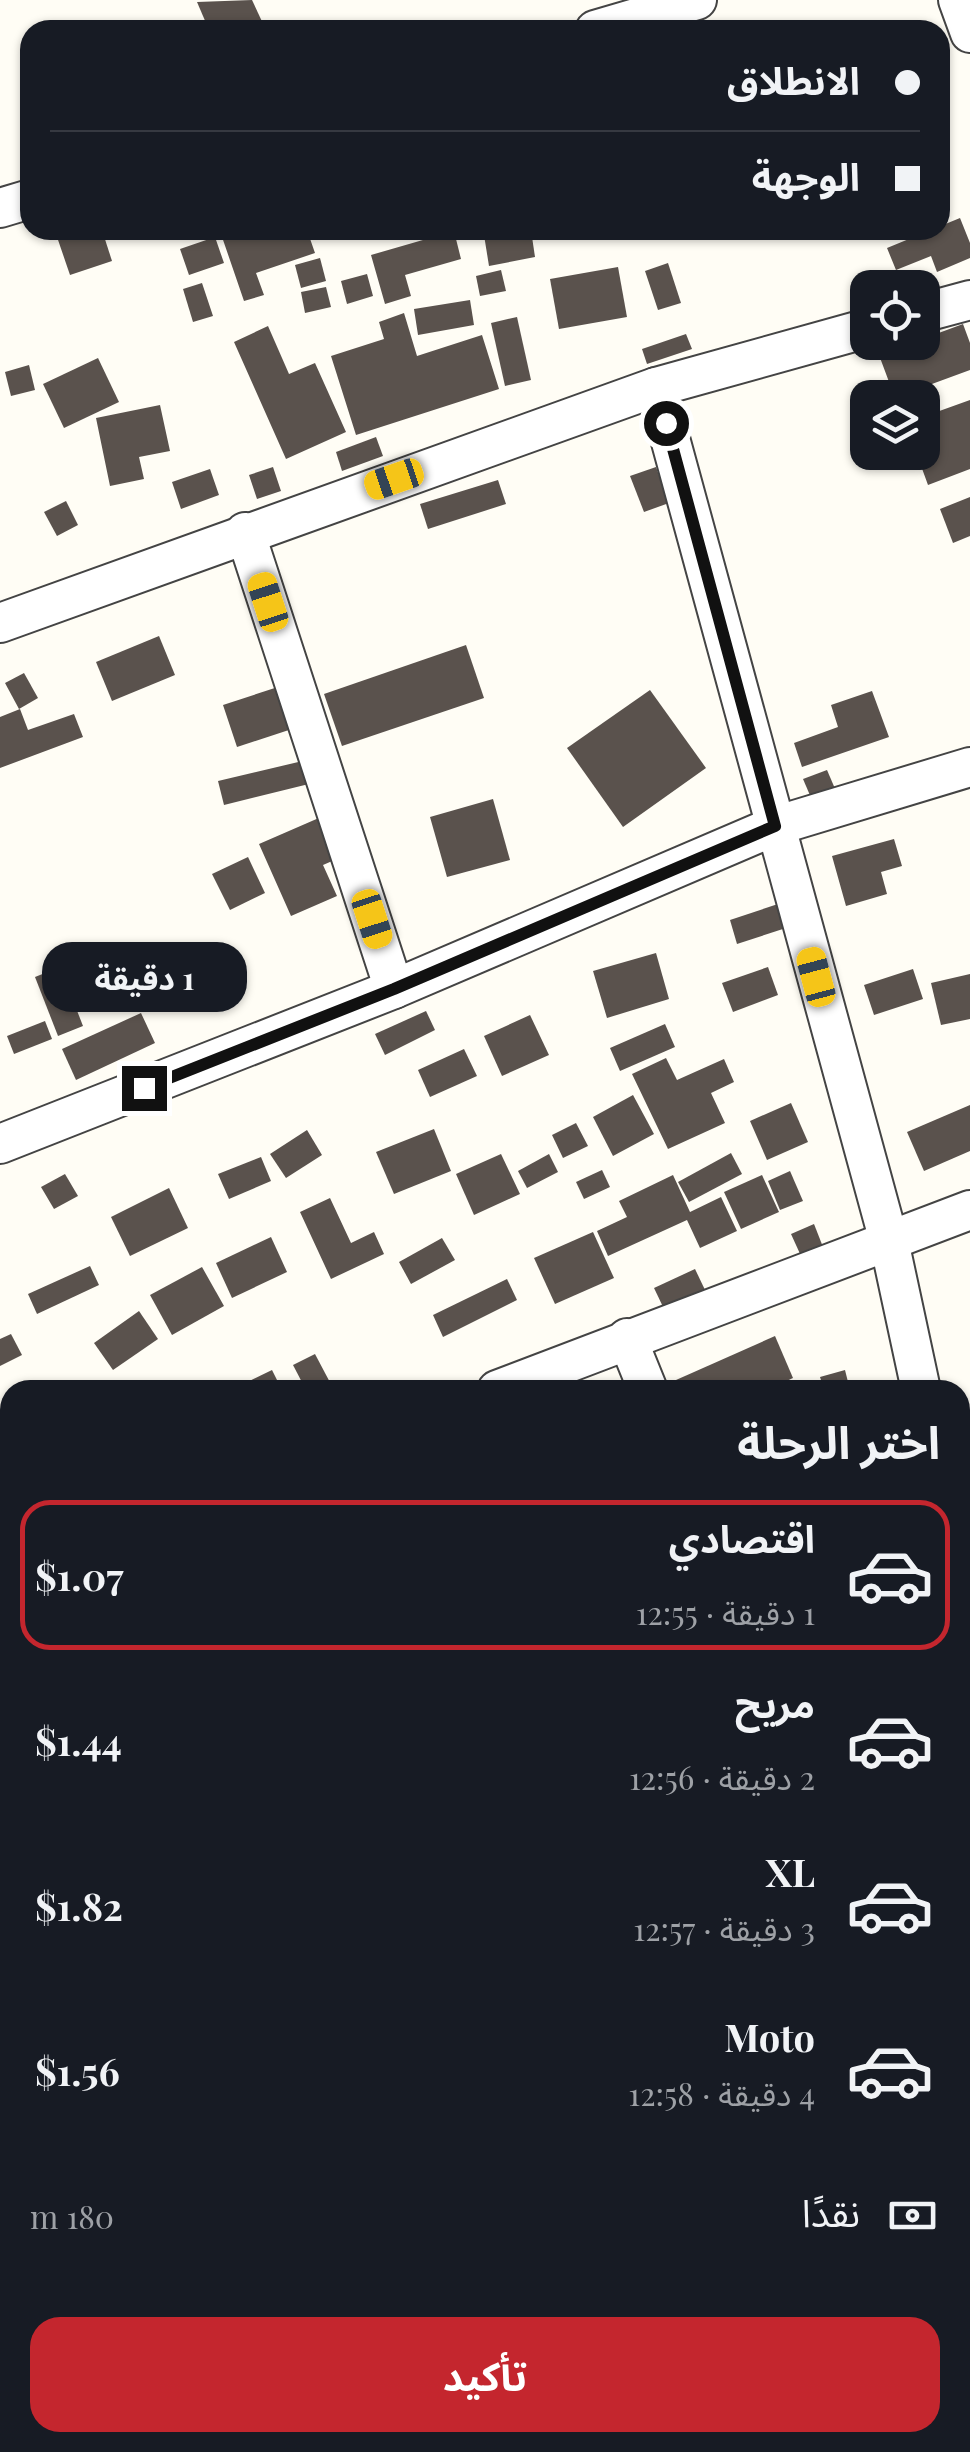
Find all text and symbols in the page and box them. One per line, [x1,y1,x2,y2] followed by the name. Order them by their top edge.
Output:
[727,54,860,105] text: الانطلاق
[752,150,860,201] text: الوجهة
[850,270,940,470] map controls
[850,270,940,360] button: locate
[850,380,940,470] button: layers
[644,401,689,446] route start
[361,455,427,503] car
[244,569,292,635] car
[348,886,396,952] car
[42,943,246,1013] callout: 1 دقيقة
[794,944,838,1010] car
[94,955,195,998] text: 1 دقيقة
[122,1066,167,1111] route end
[737,1410,940,1470] text: اختر الرحلة
[669,1512,815,1563] text: اقتصادي
[845,1530,935,1620] icon: car
[35,1550,123,1601] text: $1.07
[636,1590,815,1633] text: 1 دقيقة · 12:55
[735,1677,815,1728] text: مريح
[845,1695,935,1785] icon: car
[35,1715,122,1766] text: $1.44
[629,1755,815,1798] text: 2 دقيقة · 12:56
[766,1846,815,1897] text: XL
[845,1860,935,1950] icon: car
[35,1880,123,1931] text: $1.82
[633,1906,815,1949] text: 3 دقيقة · 12:57
[724,2011,815,2062] text: Moto
[845,2025,935,2115] icon: car
[35,2045,120,2096] text: $1.56
[628,2071,815,2114] text: 4 دقيقة · 12:58
[802,2186,860,2237] text: نقدًا
[885,2188,940,2243] icon: cash
[30,2194,114,2237] text: 180 m
[30,2317,940,2432] button: تأكيد

